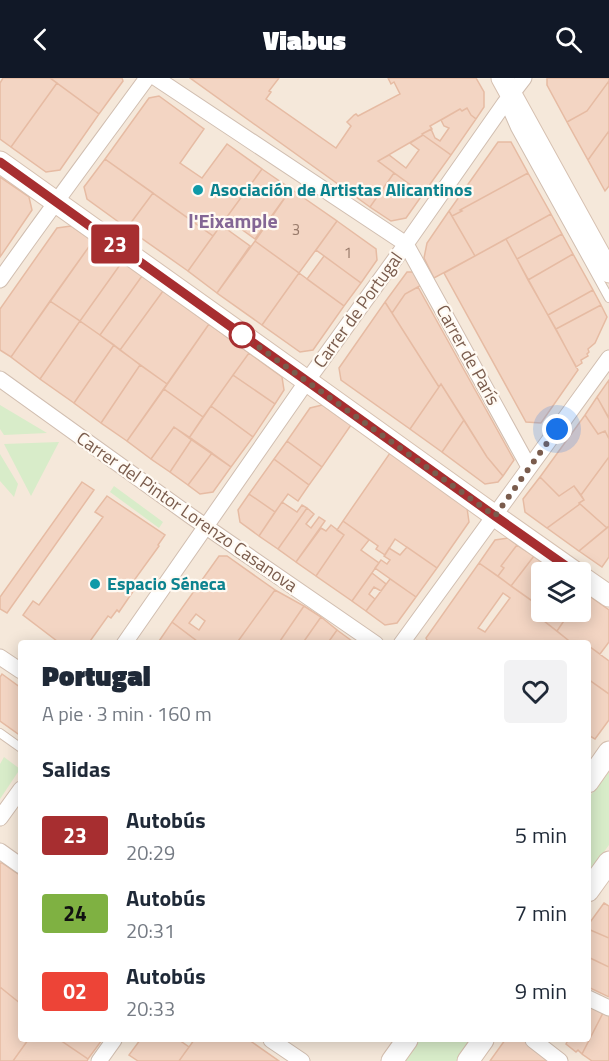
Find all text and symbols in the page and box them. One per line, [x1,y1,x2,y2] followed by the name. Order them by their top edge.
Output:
[263,19,346,60] text: Viabus
[24,23,57,56] icon: back
[552,23,585,56] icon: search
[210,176,472,203] place label: Asociación de Artistas Alicantinos
[191,183,205,197] marker: Asociación de Artistas Alicantinos
[188,205,278,236] district label: l'Eixample
[292,218,300,241] house number: 3
[88,224,142,264] line badge: 23
[103,228,127,260] text: 23
[344,241,352,264] house number: 1
[306,246,409,373] street label: Carrer de Portugal
[430,300,507,410] street label: Carrer de París
[229,322,255,348] unlabelled marker
[542,414,572,444] your location
[71,425,303,599] street label: Carrer del Pintor Lorenzo Casanova
[531,562,591,622] map controls
[531,562,591,622] button: layers
[107,570,226,597] place label: Espacio Séneca
[88,577,102,591] marker: Espacio Séneca
[42,654,151,697] text: Portugal
[504,660,567,723] button: heart
[42,698,212,729] text: A pie · 3 min · 160 m
[42,752,111,786] text: Salidas
[126,803,206,837] text: Autobús
[515,818,567,852] text: 5 min
[63,819,87,851] text: 23
[126,837,175,868] text: 20:29
[126,881,206,915] text: Autobús
[515,896,567,930] text: 7 min
[63,897,87,929] text: 24
[126,915,175,946] text: 20:31
[126,959,206,993] text: Autobús
[515,974,567,1008] text: 9 min
[63,975,87,1007] text: 02
[126,993,175,1024] text: 20:33

